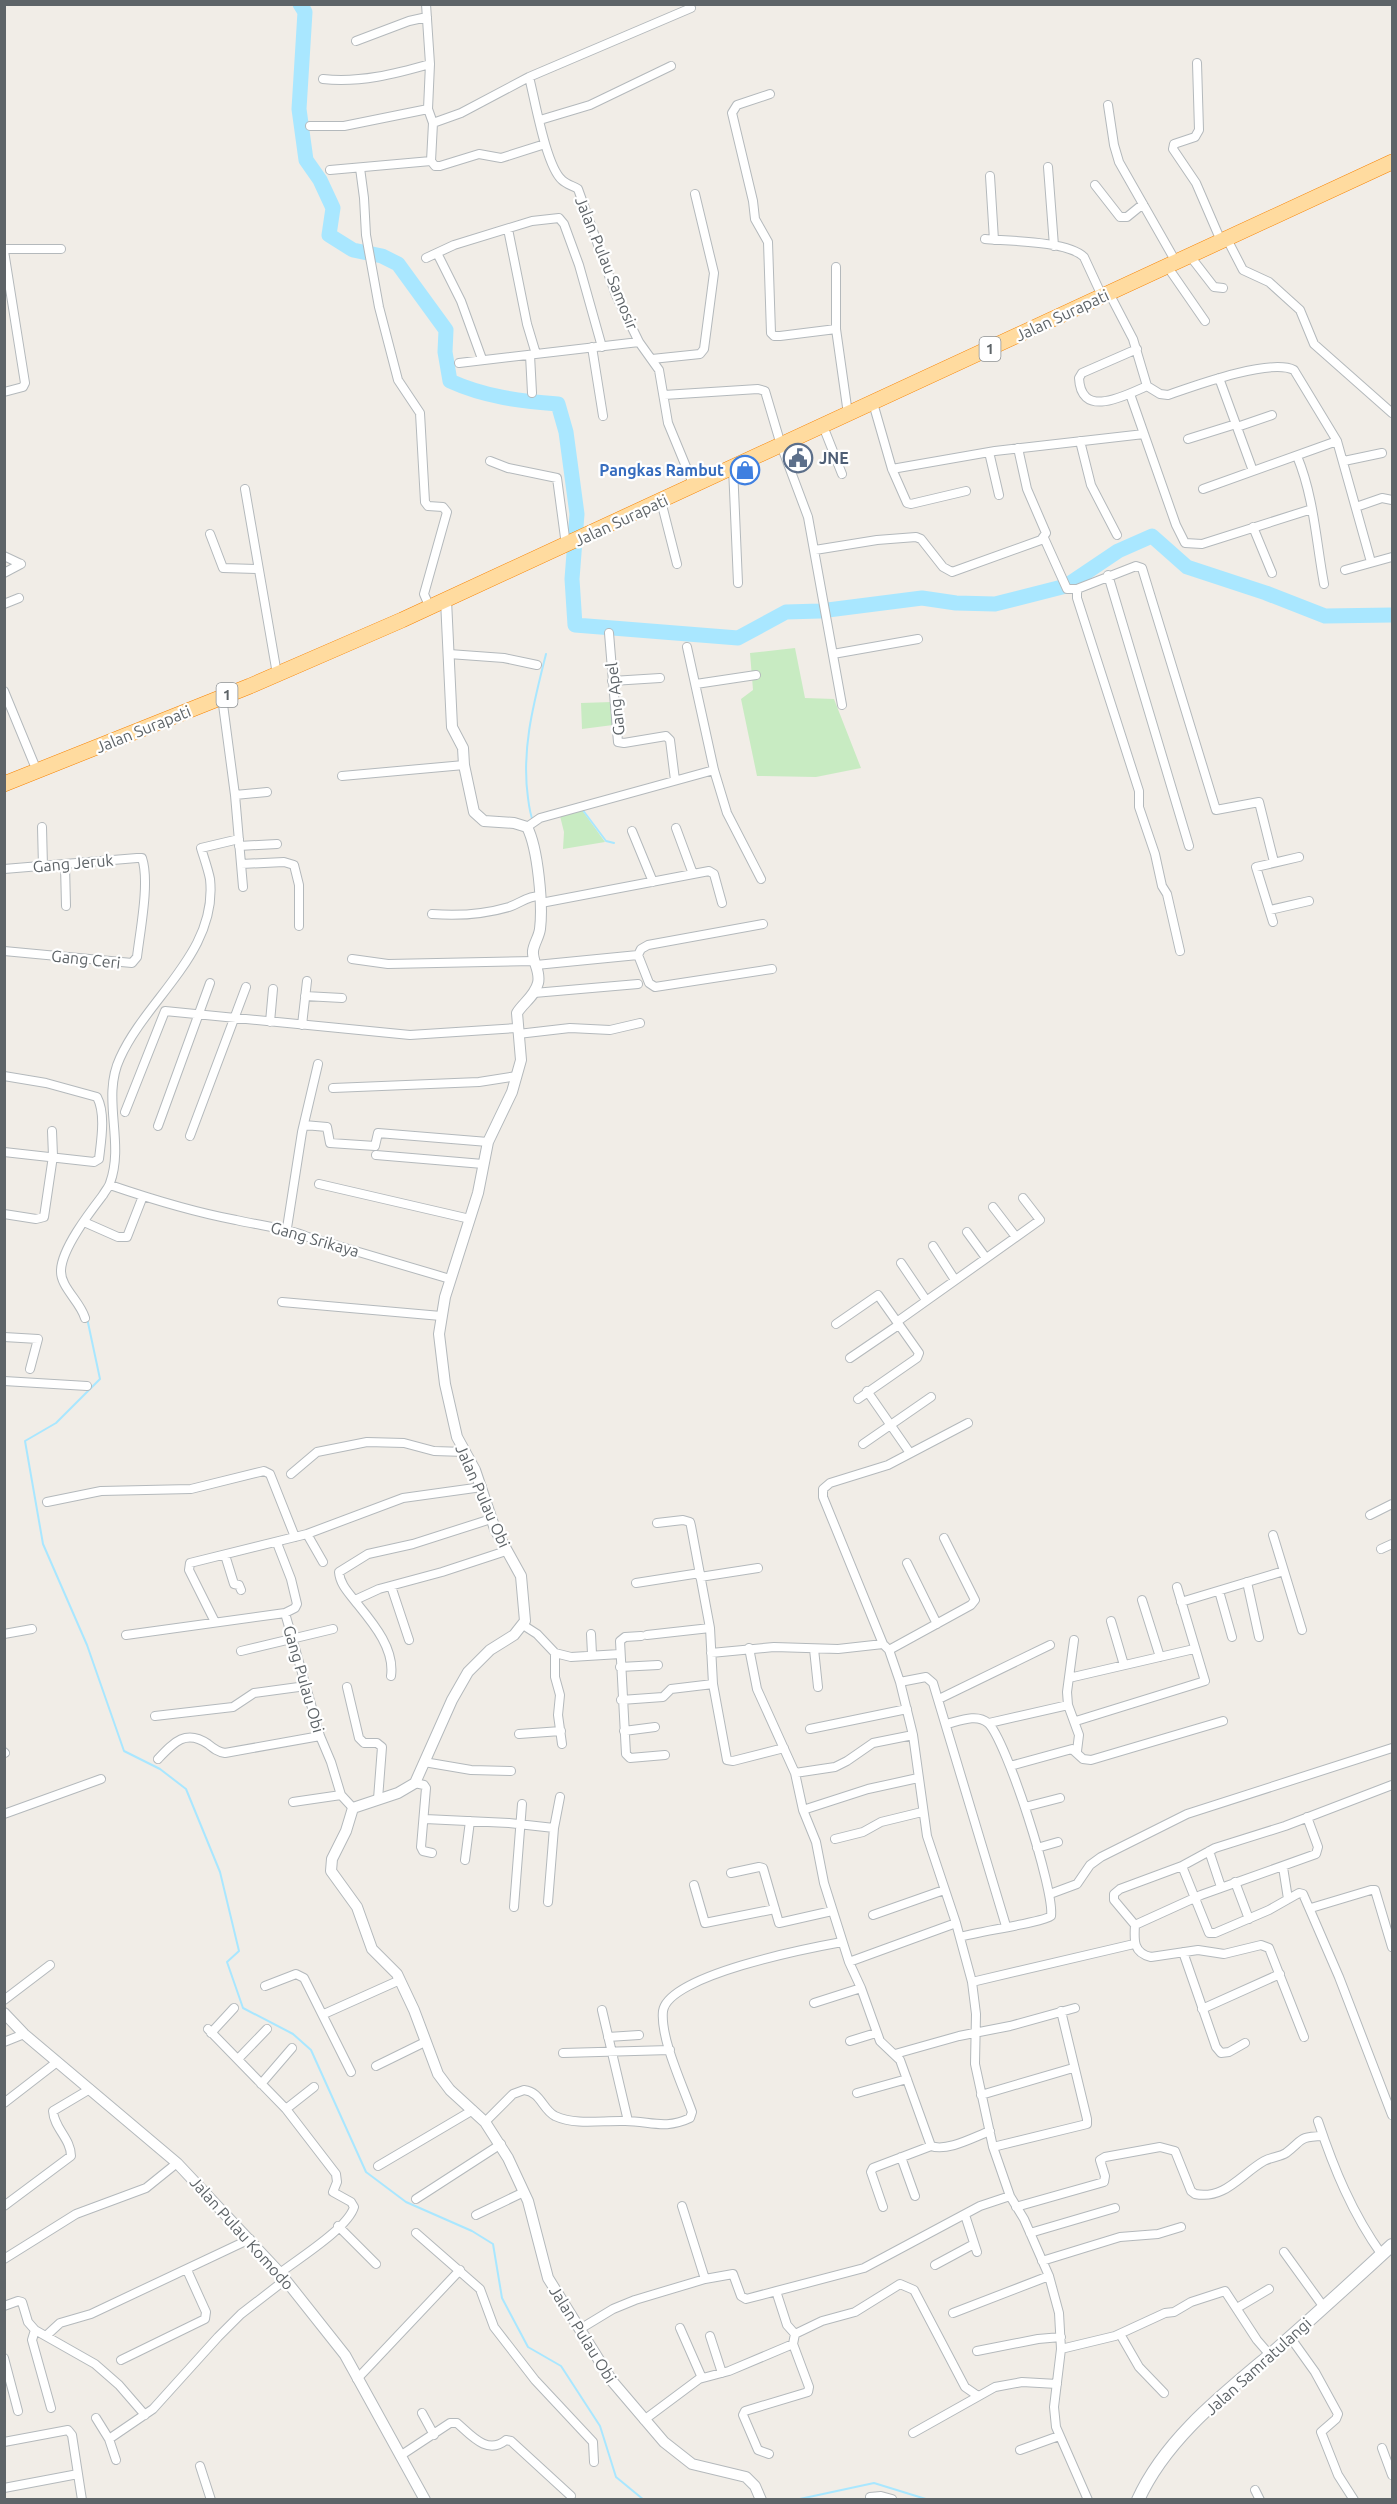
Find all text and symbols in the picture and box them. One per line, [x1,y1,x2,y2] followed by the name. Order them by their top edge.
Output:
[572,194,642,332] street label: Jalan Pulau Samosir
[1012,286,1112,344] street label: Jalan Surapati
[980,337,1000,361] road number: 1
[782,442,814,474] public building icon: JNE
[819,449,849,467] place label: JNE
[729,454,761,486] shop icon: Pangkas Rambut
[599,461,724,479] place label: Pangkas Rambut
[571,491,671,549] street label: Jalan Surapati
[602,661,628,737] street label: Gang Apel
[216,683,238,707] road number: 1
[93,702,193,756] street label: Jalan Surapati
[32,851,114,875] street label: Gang Jeruk
[51,946,121,972] street label: Gang Ceri
[269,1218,361,1260] street label: Gang Srikaya
[452,1442,514,1550] street label: Jalan Pulau Obi
[280,1623,328,1735] street label: Gang Pulau Obi
[186,2173,298,2293] street label: Jalan Pulau Komodo
[546,2282,620,2386] street label: Jalan Pulau Obi
[1201,2314,1315,2418] street label: Jalan Samratulangi

